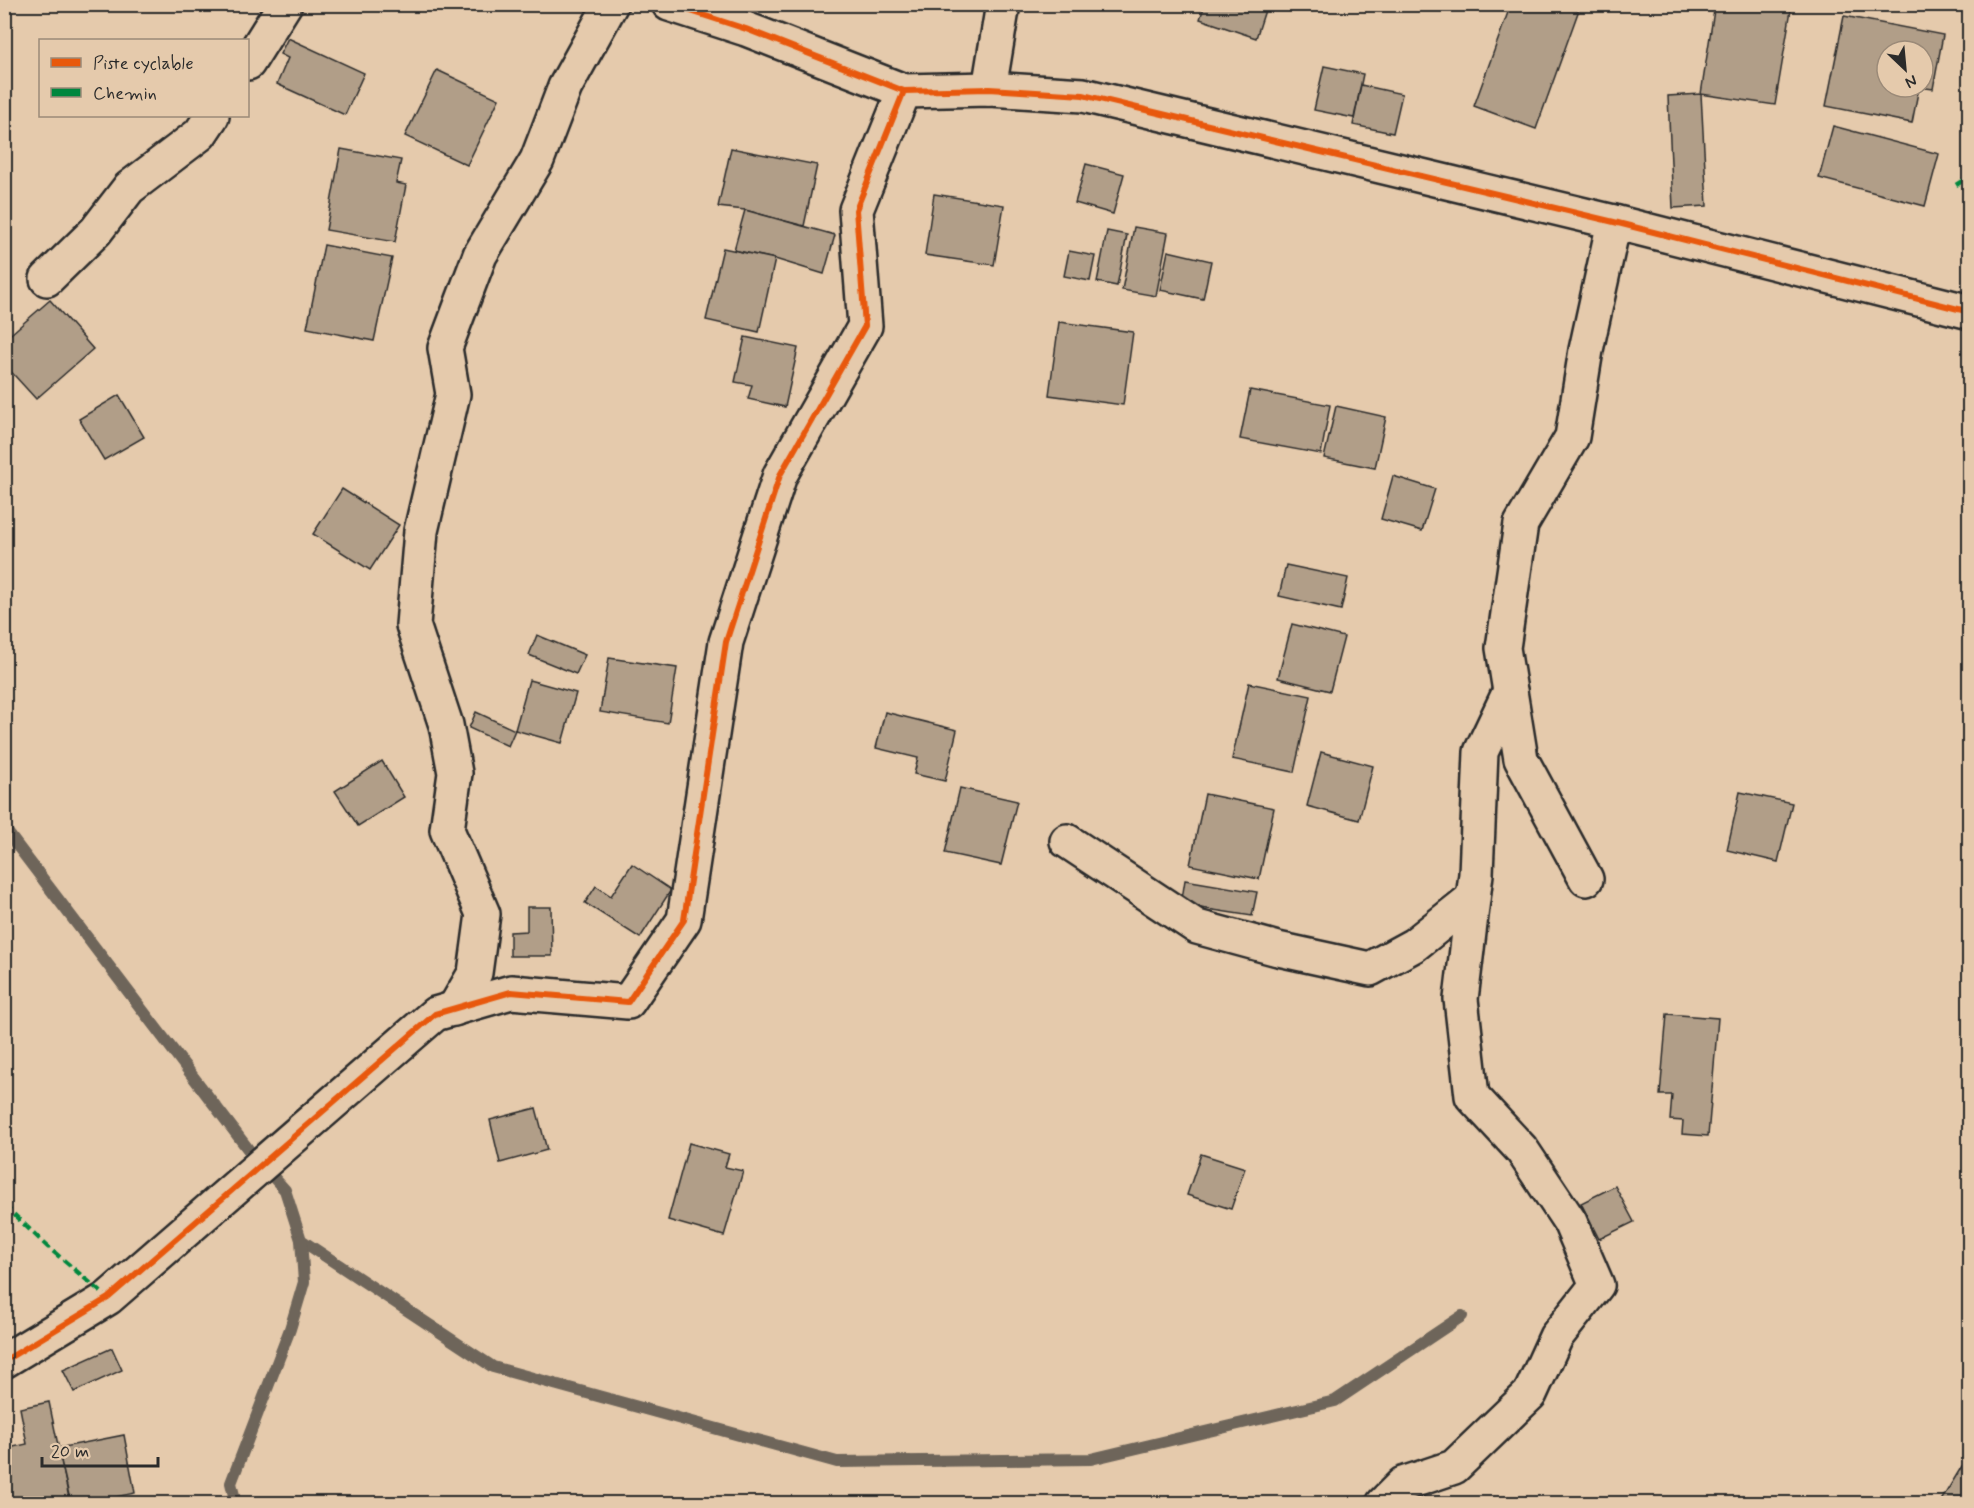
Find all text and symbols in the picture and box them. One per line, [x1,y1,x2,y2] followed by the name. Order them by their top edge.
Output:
[39,39,249,117] legend
[1875,39,1935,99] north arrow
[93,52,194,76] text: Piste cyclable
[1902,69,1920,93] text: N
[93,82,157,106] text: Chemin
[42,1430,158,1468] scale bar
[51,1440,89,1464] text: 20 m

